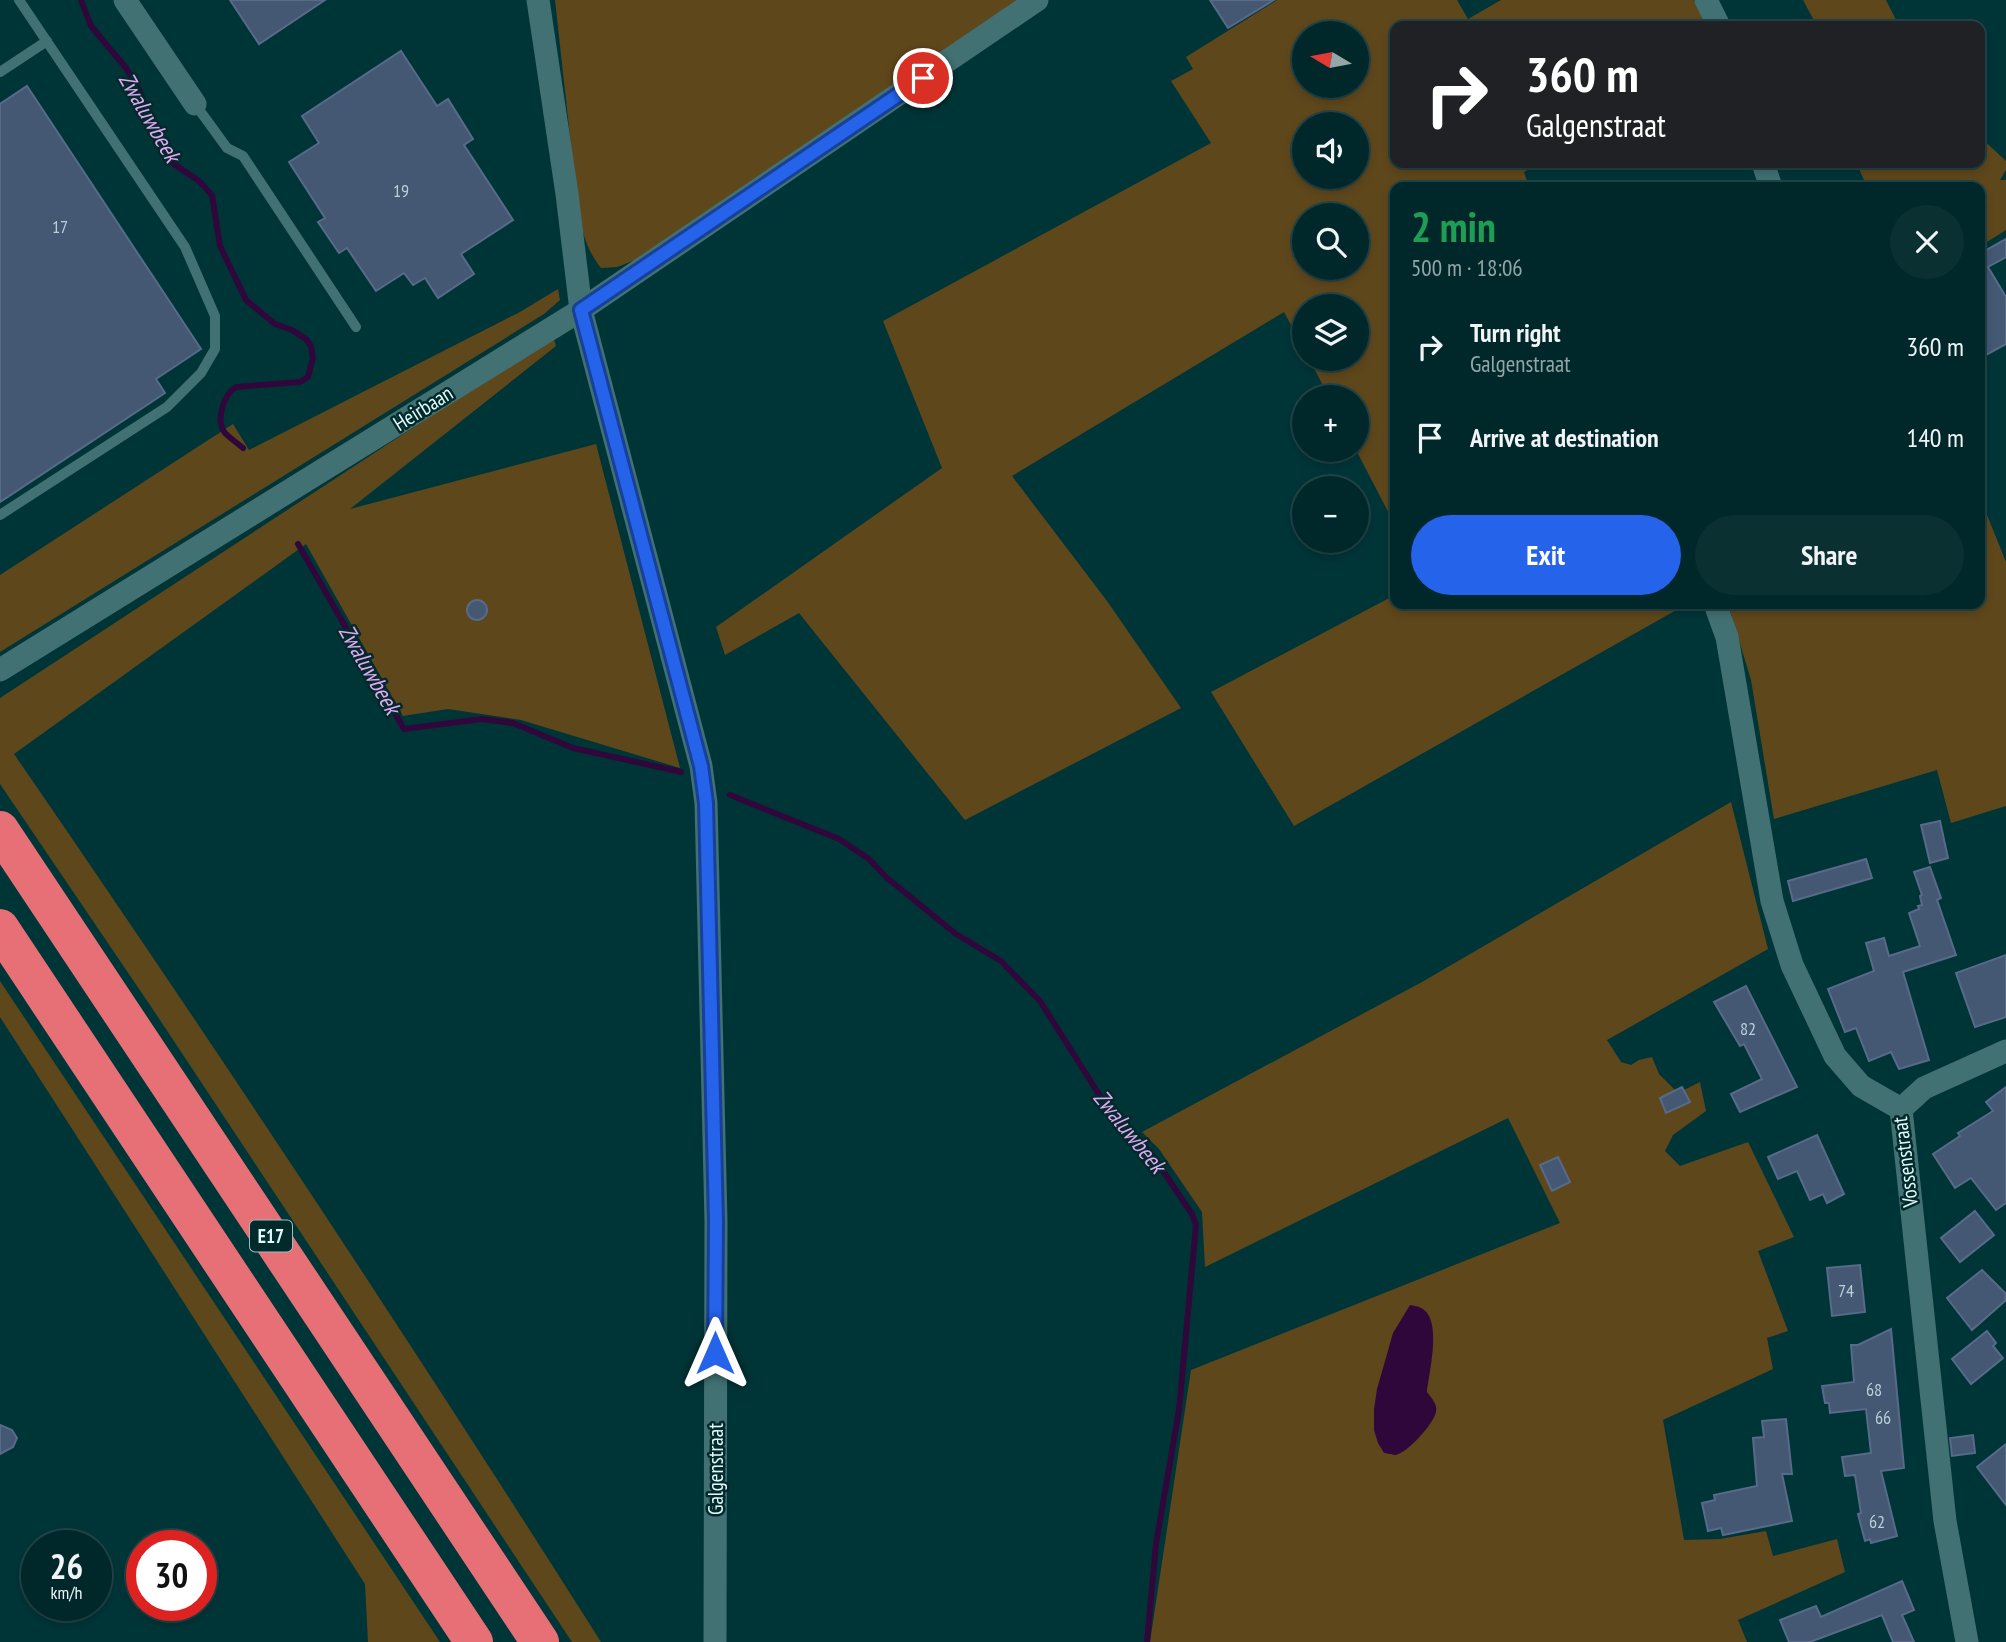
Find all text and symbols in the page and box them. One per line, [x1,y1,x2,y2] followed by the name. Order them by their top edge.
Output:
[1292,21,1368,98] north arrow
[1292,21,1369,553] map controls
[1526,42,1639,106] text: 360 m
[893,48,953,108] pin
[1411,49,1502,140] icon: right
[904,59,942,97] icon: arrive
[113,67,189,170] water label: Zwaluwbeek
[1526,104,1666,146] text: Galgenstraat
[1292,112,1369,189] button: sound
[393,179,409,202] house number: 19
[1411,199,1496,254] text: 2 min
[1292,203,1369,280] button: search
[1890,205,1964,279] button: close
[52,215,68,238] house number: 17
[1411,253,1523,282] text: 500 m · 18:06
[1292,294,1369,371] button: layers
[1470,316,1561,349] text: Turn right
[1411,328,1449,366] icon: right
[1906,330,1964,363] text: 360 m
[1470,349,1571,378] text: Galgenstraat
[388,379,458,437] street label: Heirbaan
[1292,385,1369,462] button: +
[1411,419,1449,457] icon: arrive
[1470,421,1659,454] text: Arrive at destination
[1906,421,1964,454] text: 140 m
[1292,476,1369,553] button: −
[1411,515,1681,595] button: Exit
[1695,515,1964,595] button: Share
[333,619,409,722] water label: Zwaluwbeek
[1740,1017,1756,1040] house number: 82
[1088,1083,1174,1181] water label: Zwaluwbeek
[1886,1115,1924,1210] street label: Vossenstraat
[250,1220,292,1252] road number: E17
[1838,1279,1854,1302] house number: 74
[678,1316,752,1390] position arrow
[1866,1378,1882,1401] house number: 68
[1875,1406,1891,1429] house number: 66
[702,1423,729,1515] street label: Galgenstraat
[1869,1510,1885,1533] house number: 62
[126,1530,217,1621] speed limit sign: 30
[50,1543,83,1589] text: 26
[51,1581,82,1604] text: km/h

